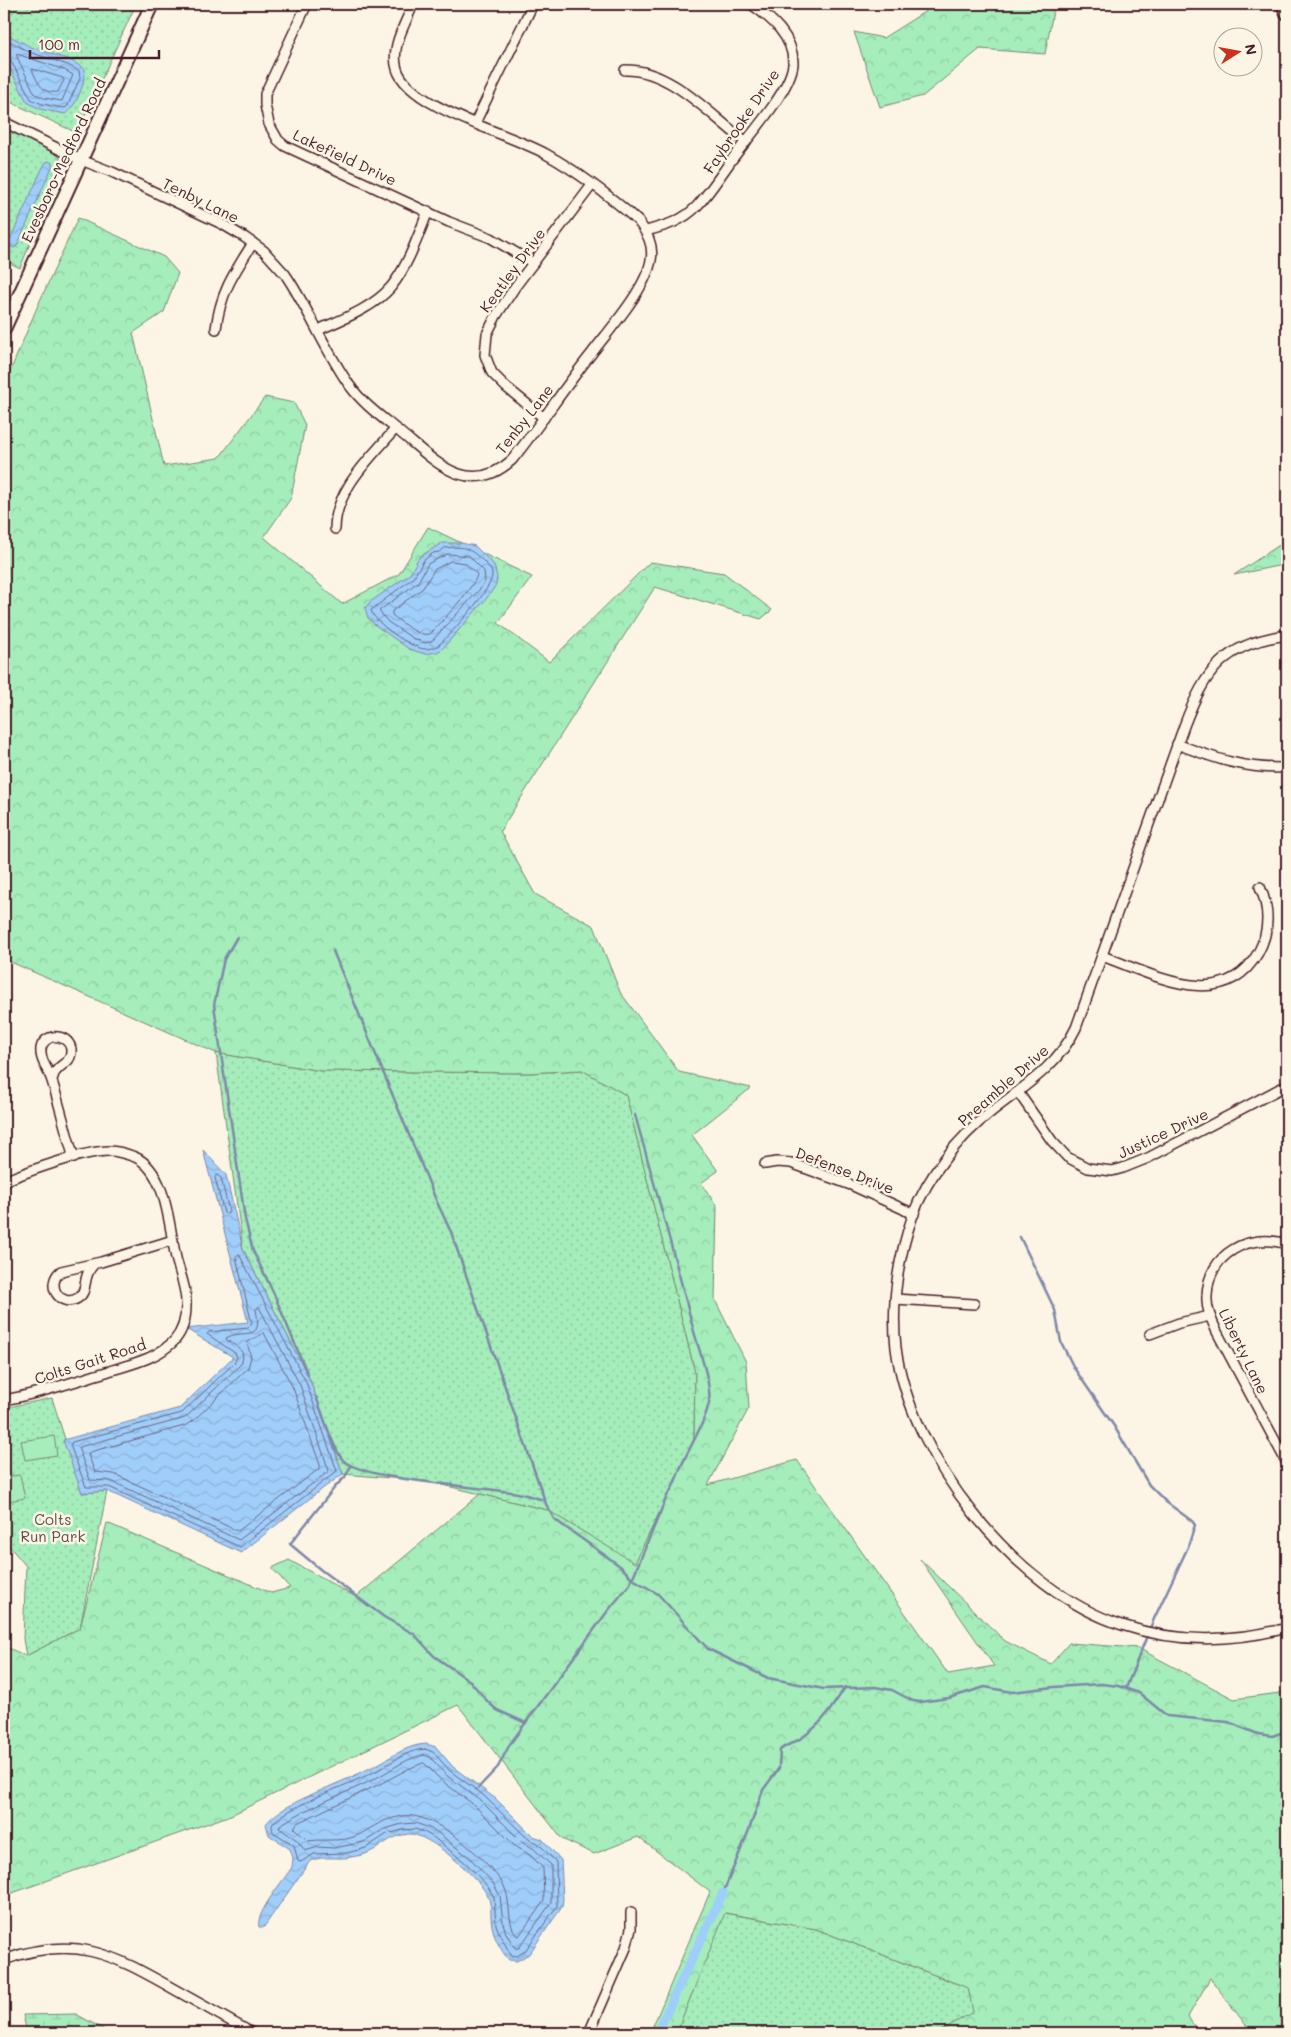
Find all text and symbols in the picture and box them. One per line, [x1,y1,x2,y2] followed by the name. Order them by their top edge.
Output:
[30,28,159,60] scale bar
[1214,28,1264,78] north arrow
[38,34,80,54] text: 100 m
[1241,42,1262,56] text: N
[699,65,783,177] street label: Faybrooke Drive
[16,75,110,245] street label: Evesboro-Medford Road
[290,124,400,190] street label: Lakefield Drive
[159,173,243,227] street label: Tenby Lane
[475,224,549,316] street label: Keatley Drive
[491,380,557,458] street label: Tenby Lane
[953,1040,1053,1130] street label: Preamble Drive
[1115,1103,1211,1163] street label: Justice Drive
[793,1142,897,1198] street label: Defense Drive
[1215,1305,1273,1397] street label: Liberty Lane
[32,1334,148,1388] street label: Colts Gait Road
[21,1509,86,1546] park label: Colts Run Park

